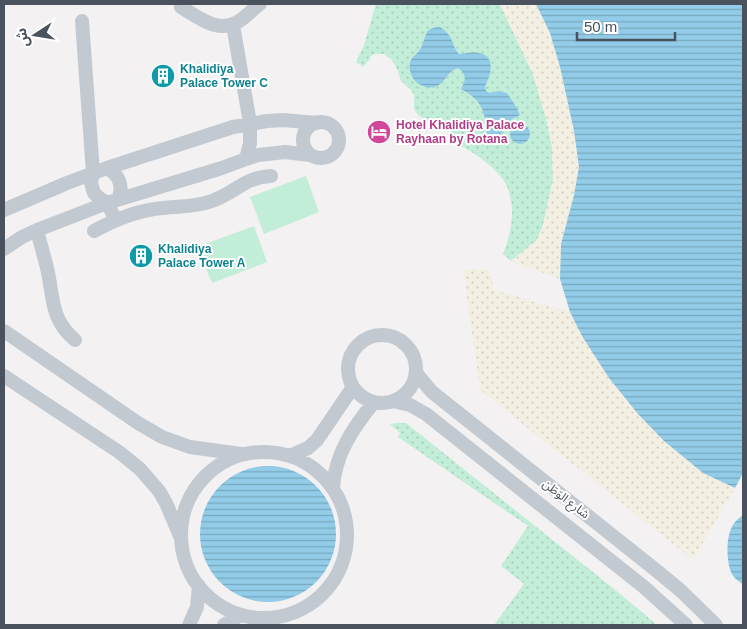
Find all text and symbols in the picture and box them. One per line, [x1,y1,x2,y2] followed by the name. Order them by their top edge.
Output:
[10,10,60,60] north arrow
[577,10,674,42] scale bar
[584,18,617,35] text: 50 m
[12,27,32,49] text: ش
[180,62,268,90] place label: Khalidiya Palace Tower C
[150,63,176,89] building icon: Khalidiya Palace Tower C
[396,118,524,146] place label: Hotel Khalidiya Palace Rayhaan by Rotana
[366,119,392,145] hotel icon: Hotel Khalidiya Palace Rayhaan by Rotana
[158,242,246,270] place label: Khalidiya Palace Tower A
[128,243,154,269] building icon: Khalidiya Palace Tower A
[539,476,592,523] street label: شارع الوَطَن

